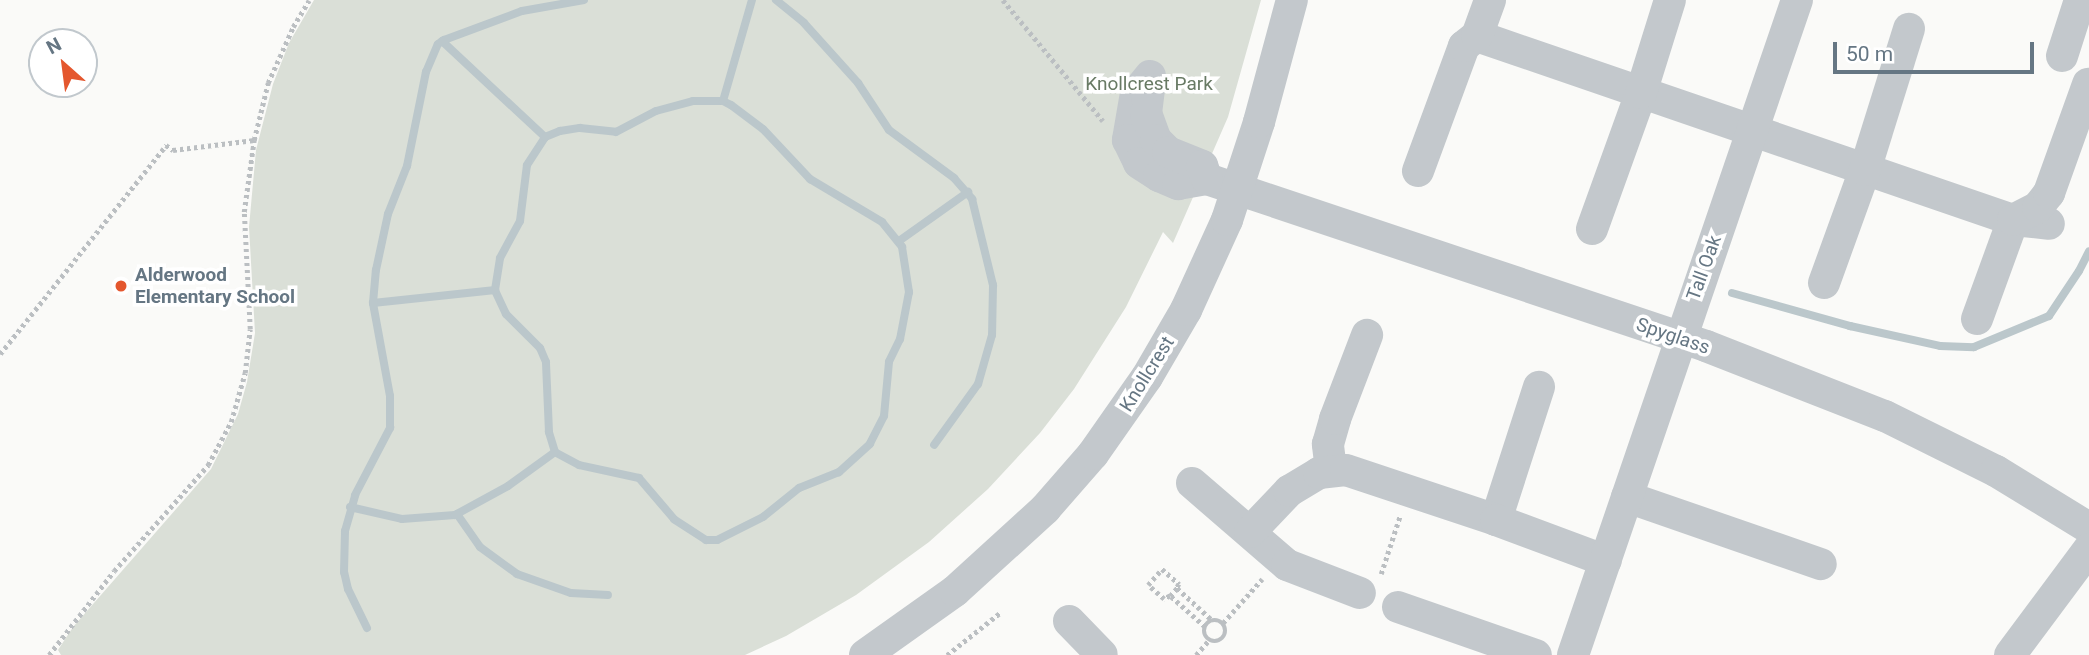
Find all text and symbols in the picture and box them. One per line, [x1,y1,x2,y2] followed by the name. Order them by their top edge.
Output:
[28,28,98,98] north arrow
[1837,28,2038,72] scale bar
[43,32,65,59] text: N
[1846,42,1893,66] text: 50 m
[1085,73,1213,95] park label: Knollcrest Park
[1682,232,1726,304] street label: Tall Oak
[135,264,295,308] place label: Alderwood Elementary School
[113,278,129,294] marker: Alderwood Elementary School
[1633,313,1713,359] street label: Spyglass
[1115,332,1179,416] street label: Knollcrest

